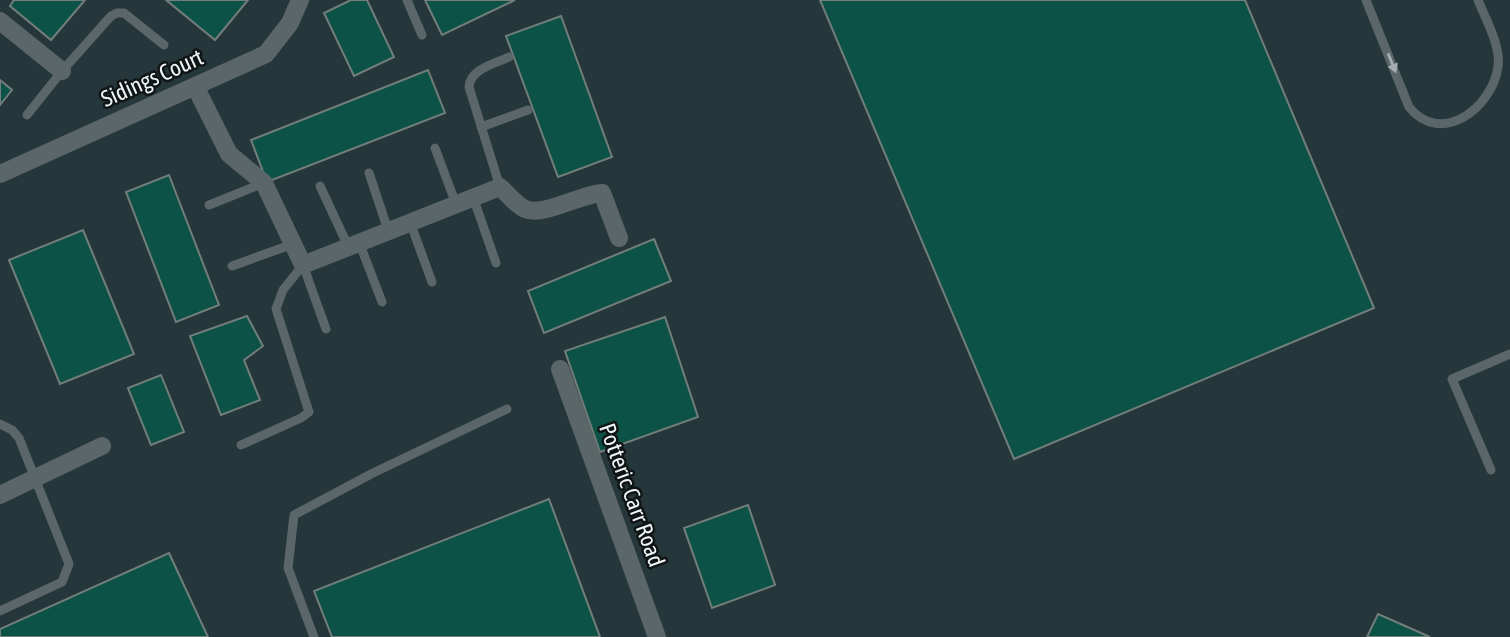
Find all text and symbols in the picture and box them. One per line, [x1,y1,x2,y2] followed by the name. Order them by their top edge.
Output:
[97,44,207,112] street label: Sidings Court
[1386,53,1397,74] one-way arrow
[594,420,670,570] street label: Potteric Carr Road

